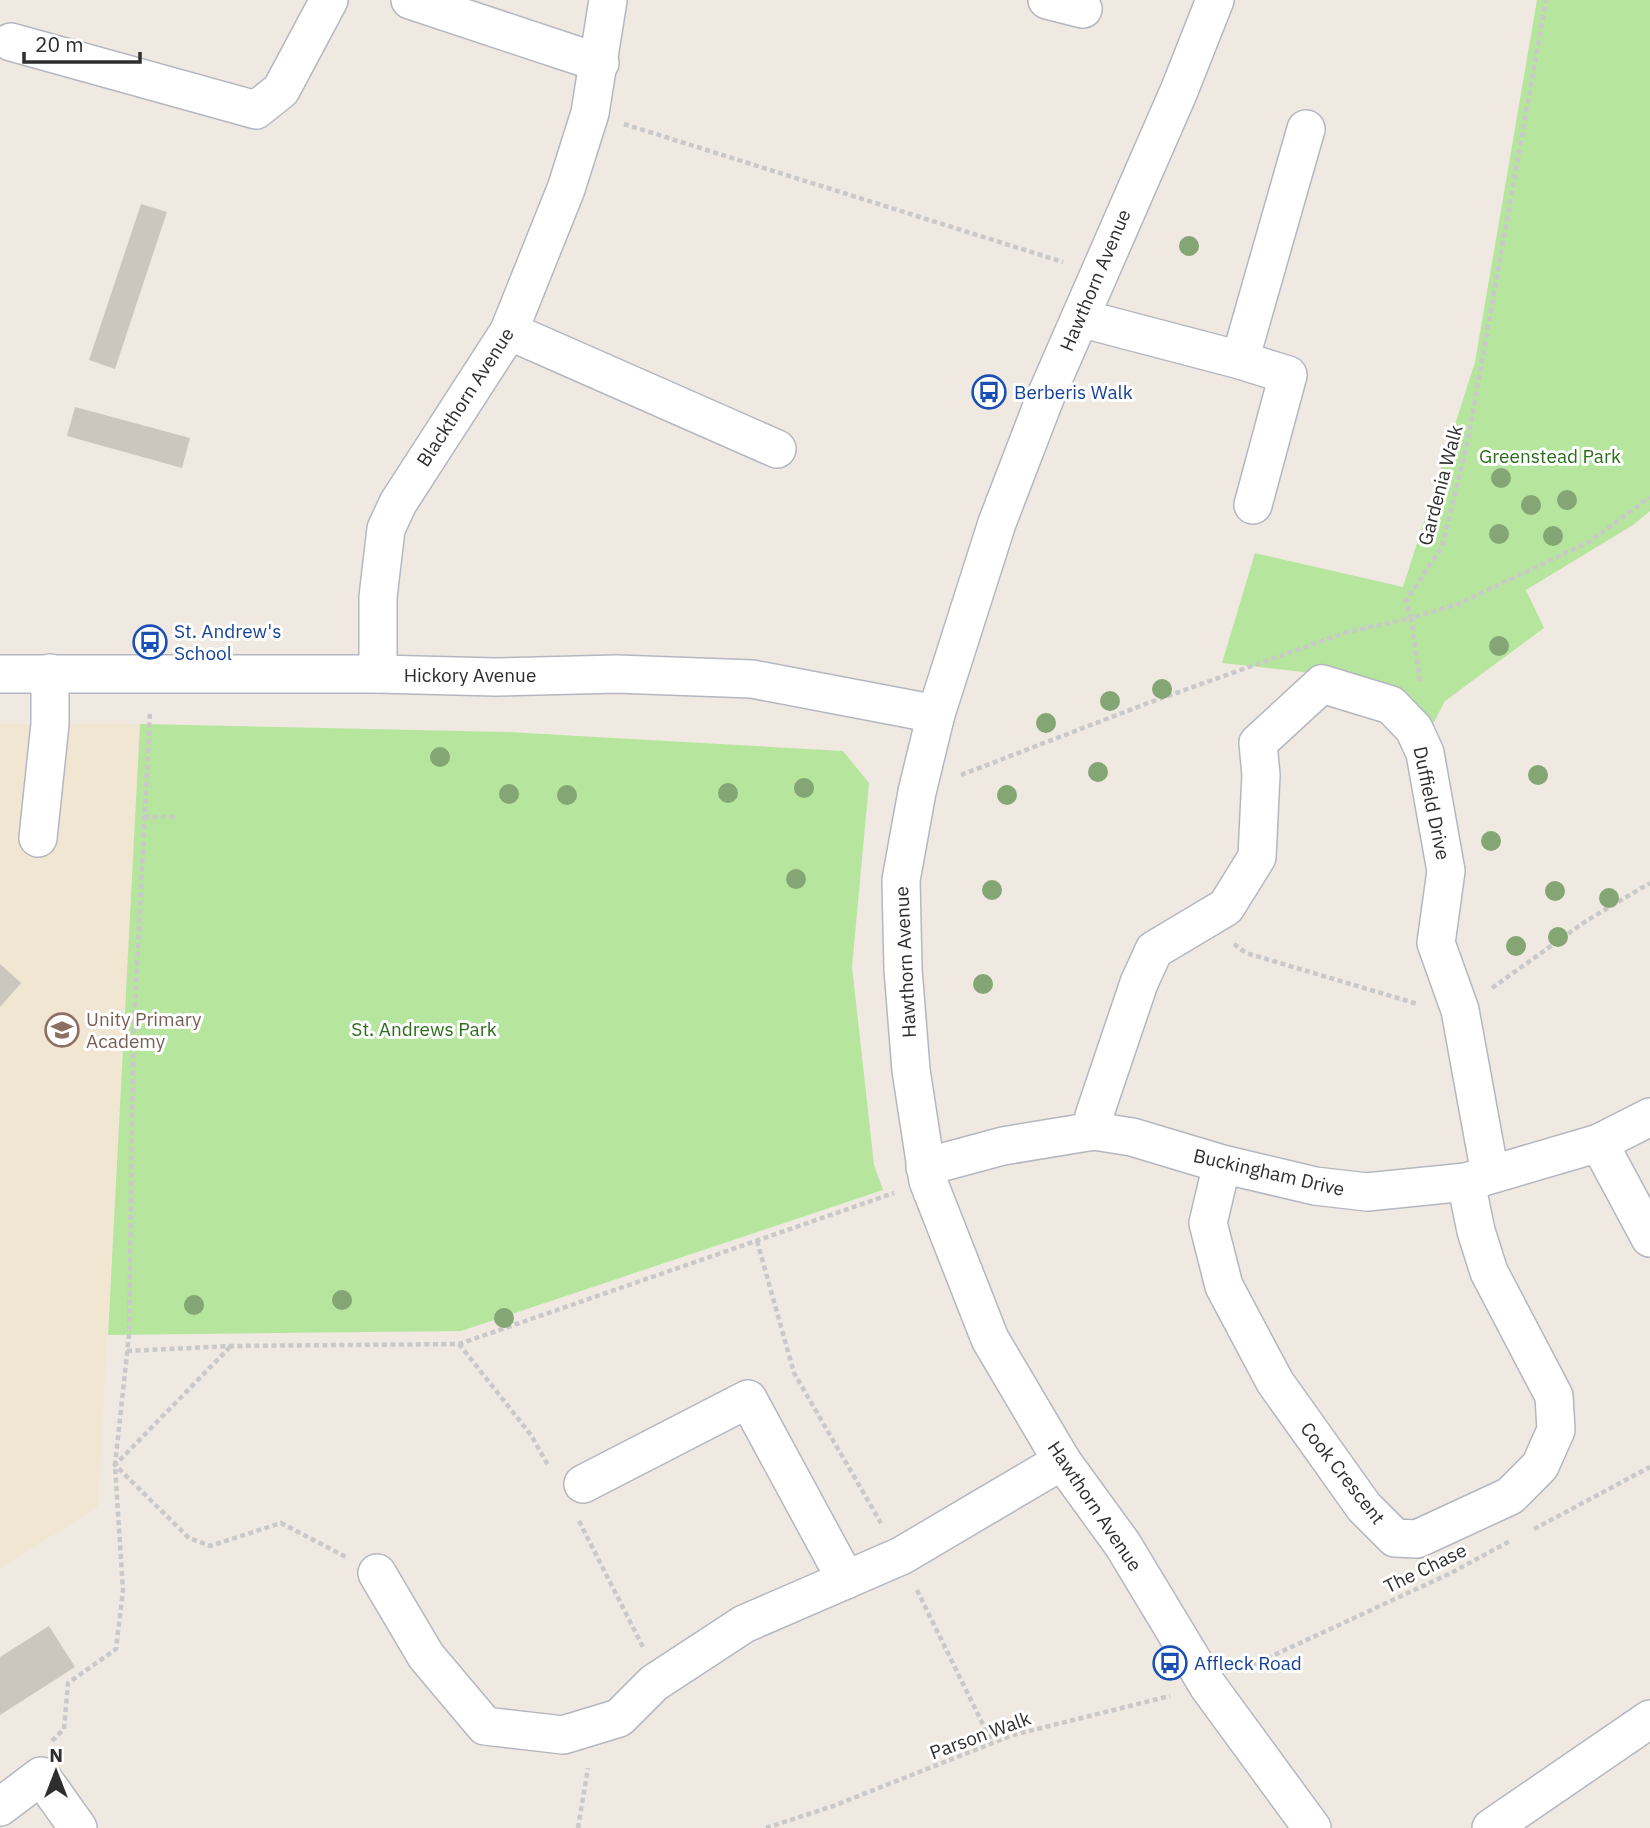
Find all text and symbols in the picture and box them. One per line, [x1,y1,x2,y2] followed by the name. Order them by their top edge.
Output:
[24,21,140,65] scale bar
[35,30,84,58] text: 20 m
[1054,205,1136,355] street label: Hawthorn Avenue
[411,323,519,471] street label: Blackthorn Avenue
[970,373,1008,411] bus stop icon: Berberis Walk
[1014,380,1133,404] place label: Berberis Walk
[1412,422,1468,548] street label: Gardenia Walk
[1479,444,1621,468] park label: Greenstead Park
[174,619,281,665] place label: St. Andrew's School
[131,623,169,661] bus stop icon: St. Andrew's School
[404,663,536,687] street label: Hickory Avenue
[1408,744,1456,862] street label: Duffield Drive
[889,886,921,1038] street label: Hawthorn Avenue
[86,1007,202,1053] place label: Unity Primary Academy
[43,1011,81,1049] school or university icon: Unity Primary Academy
[351,1017,497,1041] park label: St. Andrews Park
[1191,1143,1347,1201] street label: Buckingham Drive
[1296,1417,1390,1529] street label: Cook Crescent
[1043,1436,1147,1576] street label: Hawthorn Avenue
[1380,1538,1470,1598] street label: The Chase
[1151,1644,1189,1682] bus stop icon: Affleck Road
[1194,1651,1302,1675] place label: Affleck Road
[926,1706,1034,1764] street label: Parson Walk
[21,1737,91,1807] north arrow
[49,1743,63,1767] text: N

